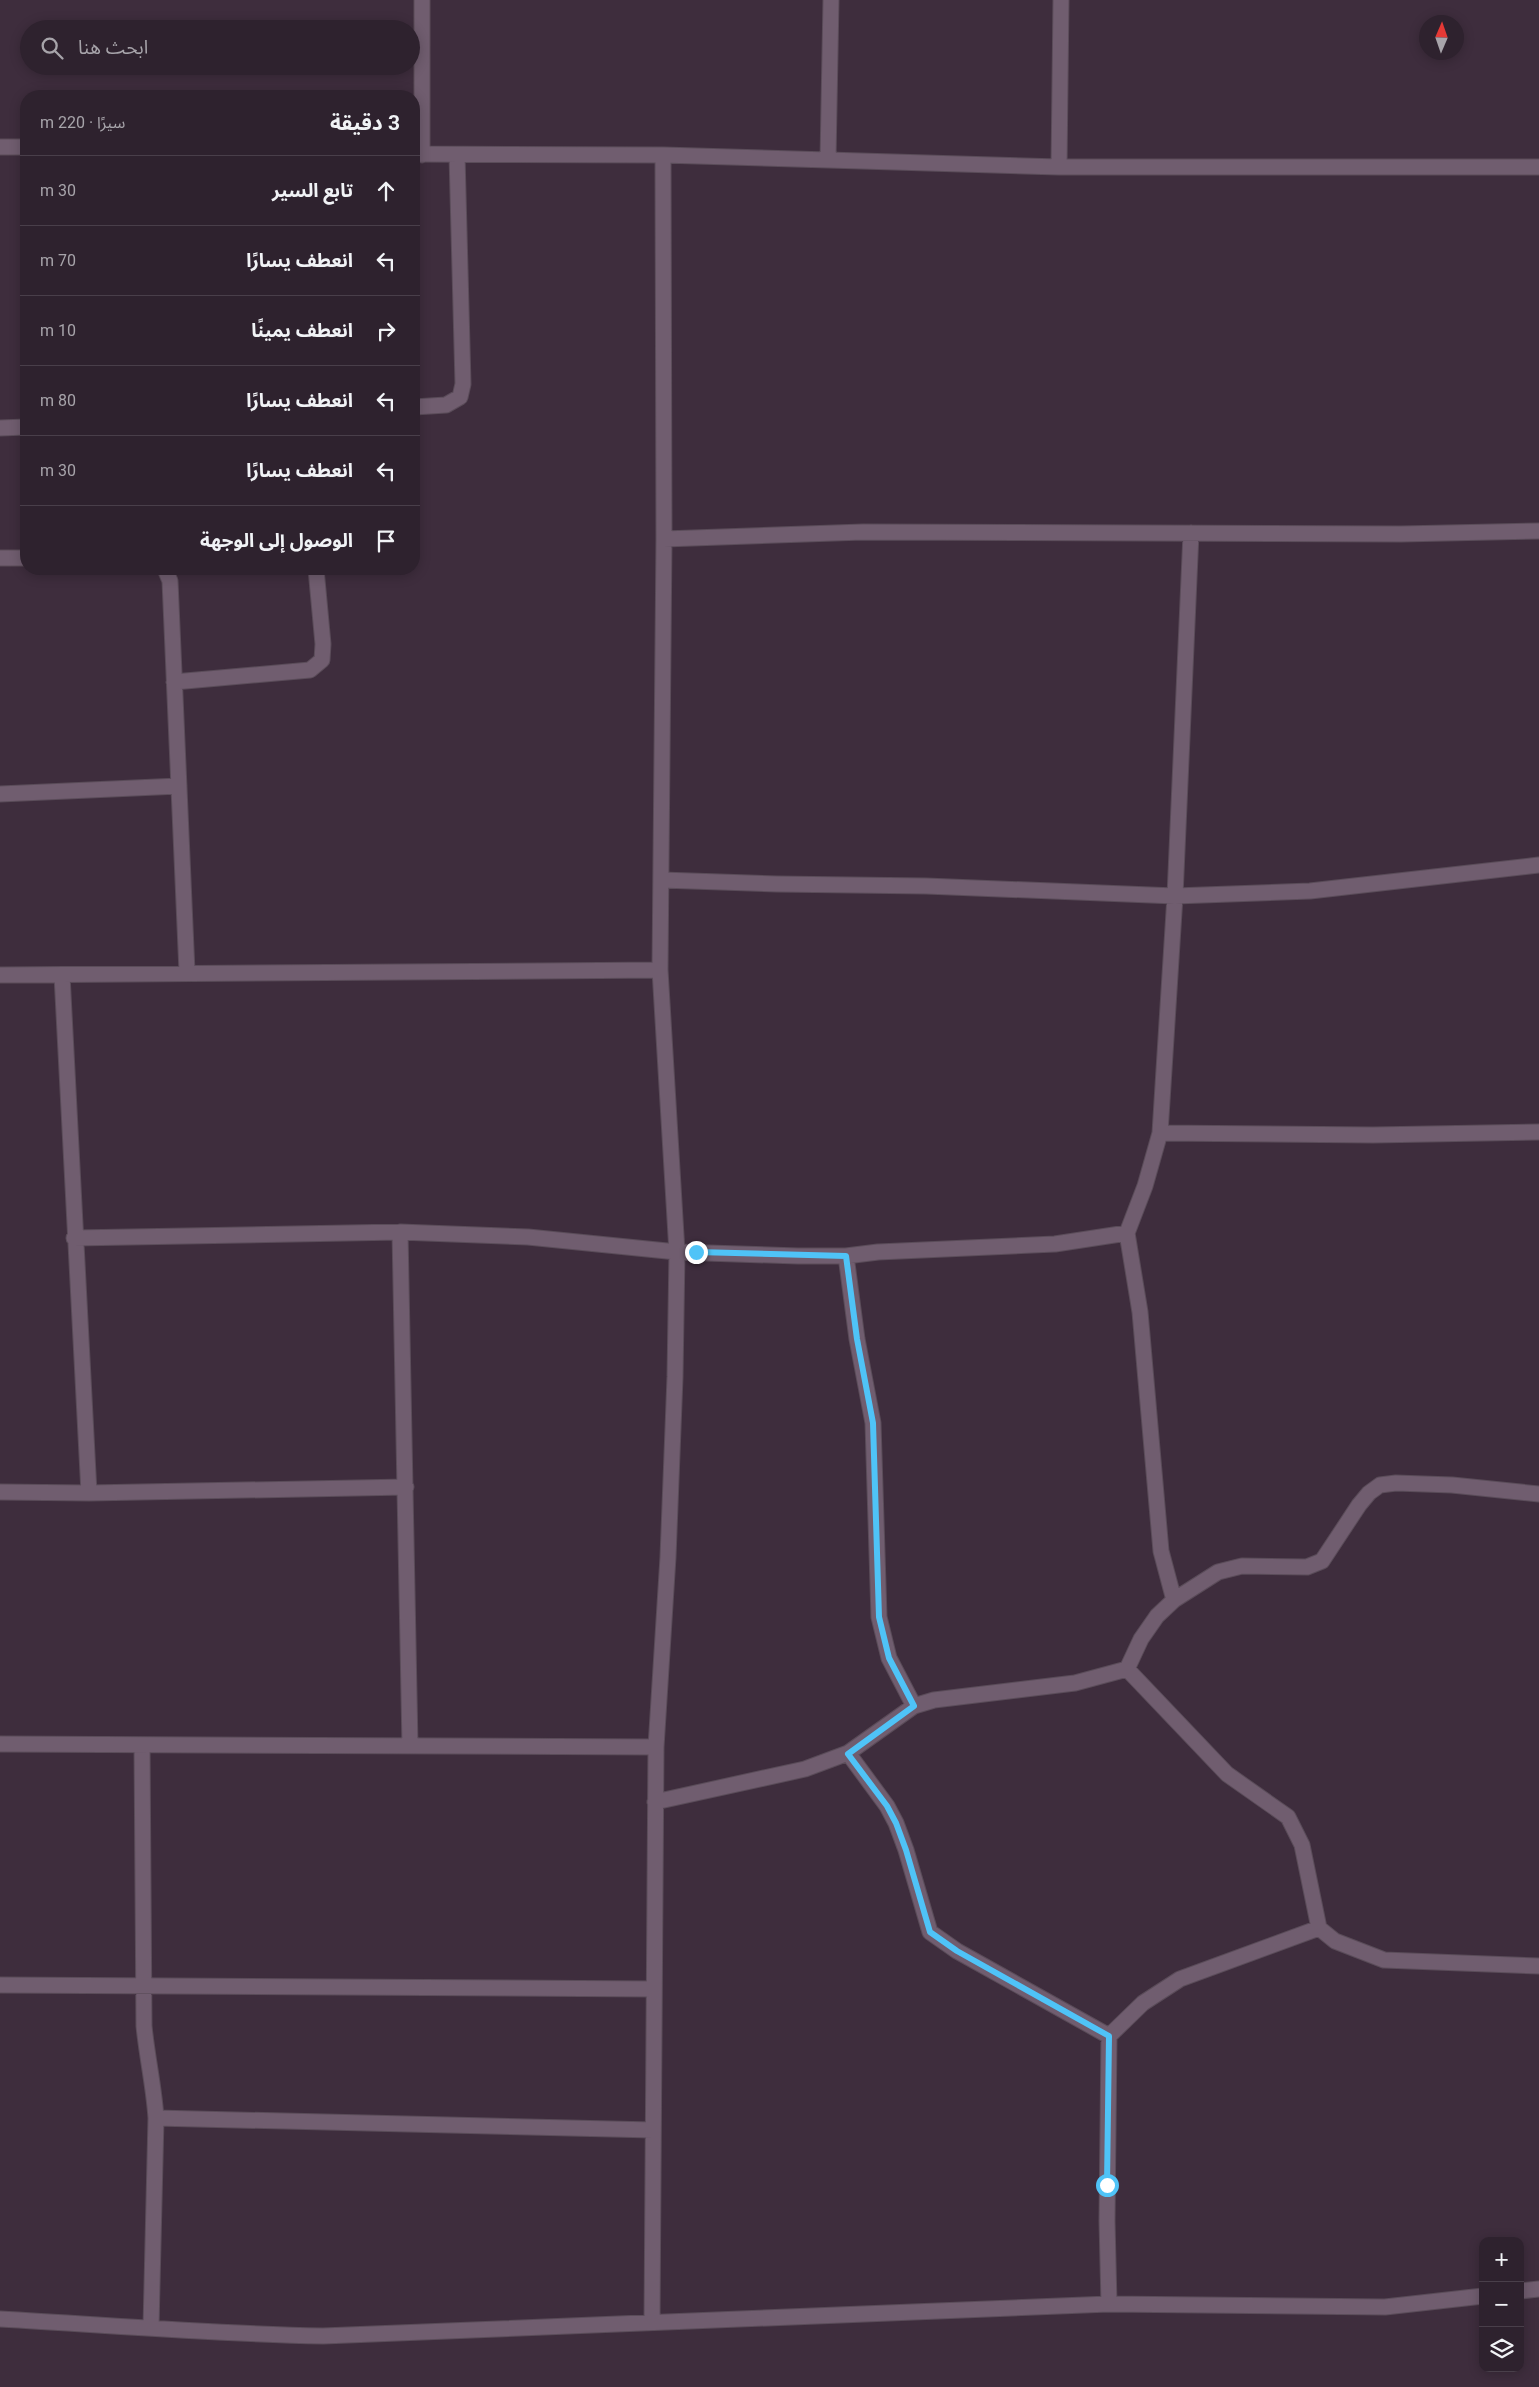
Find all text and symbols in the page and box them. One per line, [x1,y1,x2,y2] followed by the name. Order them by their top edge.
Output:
[1419,15,1464,60] north arrow
[20,20,420,75] search box
[38,34,66,62] icon: search
[78,36,148,59] text: ابحث هنا
[330,111,400,135] text: 3 دقيقة
[40,113,125,132] text: سيرًا · 220 m
[372,177,400,205] icon: ahead
[272,179,353,202] text: تابع السير
[40,181,76,200] text: 30 m
[372,247,400,275] icon: left
[246,249,353,272] text: انعطف يسارًا
[40,251,76,270] text: 70 m
[372,317,400,345] icon: right
[251,319,353,342] text: انعطف يمينًا
[40,321,76,340] text: 10 m
[372,387,400,415] icon: left
[246,389,353,412] text: انعطف يسارًا
[40,391,76,410] text: 80 m
[372,457,400,485] icon: left
[246,459,353,482] text: انعطف يسارًا
[40,461,76,480] text: 30 m
[372,527,400,555] icon: arrive
[200,529,353,552] text: الوصول إلى الوجهة
[685,1241,708,1264] route end
[1096,2174,1119,2197] route start
[1479,2237,1524,2372] map controls
[1479,2237,1524,2282] button: +
[1479,2282,1524,2327] button: −
[1479,2327,1524,2372] button: layers

